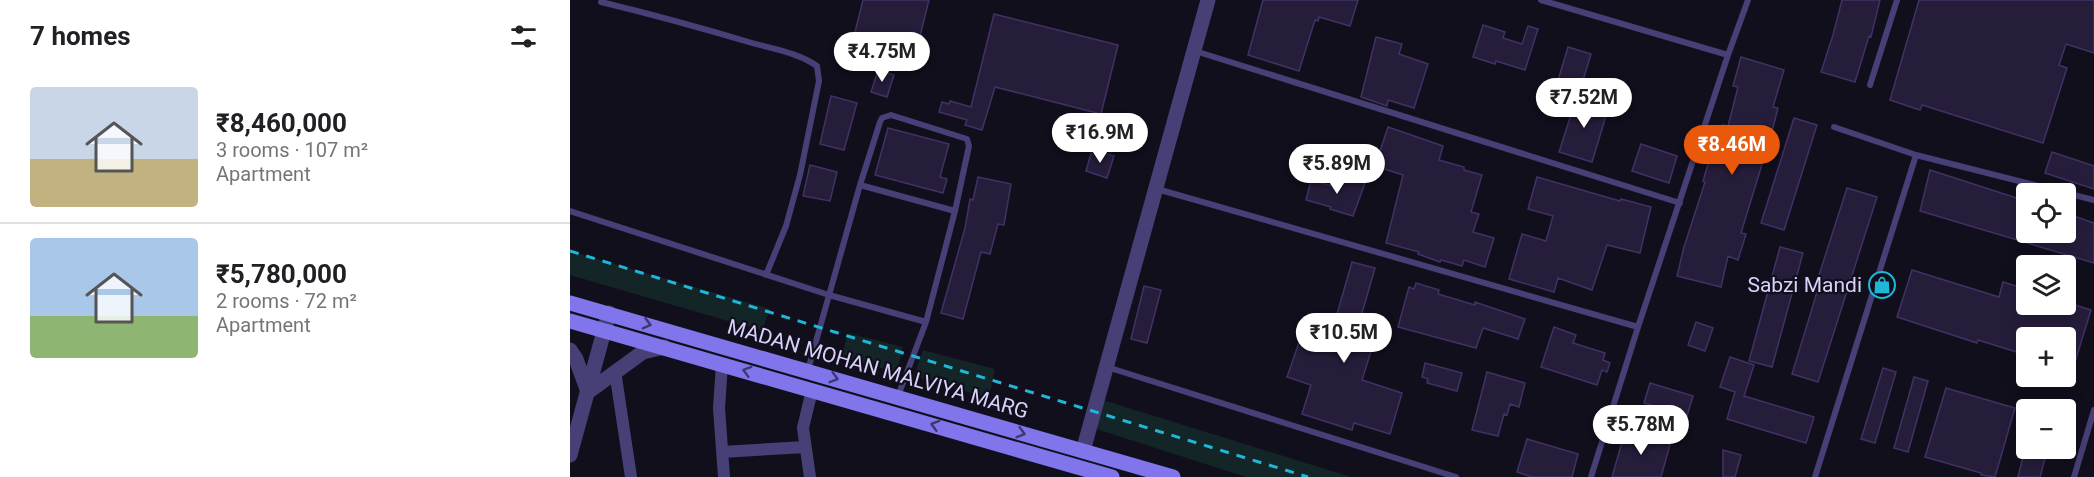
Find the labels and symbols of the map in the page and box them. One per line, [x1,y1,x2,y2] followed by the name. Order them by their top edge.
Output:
[833,32,931,83] pin: ₹4.75M
[1535,78,1633,129] pin: ₹7.52M
[1051,113,1149,164] pin: ₹16.9M
[1683,125,1781,176] pin: ₹8.46M
[1288,144,1386,195] pin: ₹5.89M
[1867,270,1897,300] shop icon: Sabzi Mandi
[1747,273,1862,297] place label: Sabzi Mandi
[1295,313,1393,364] pin: ₹10.5M
[725,314,1031,424] street label: MADAN MOHAN MALVIYA MARG
[641,317,651,329] one-way arrow
[742,366,753,378] one-way arrow
[828,371,839,383] one-way arrow
[1592,405,1690,456] pin: ₹5.78M
[930,420,940,433] one-way arrow
[1015,426,1026,438] one-way arrow

